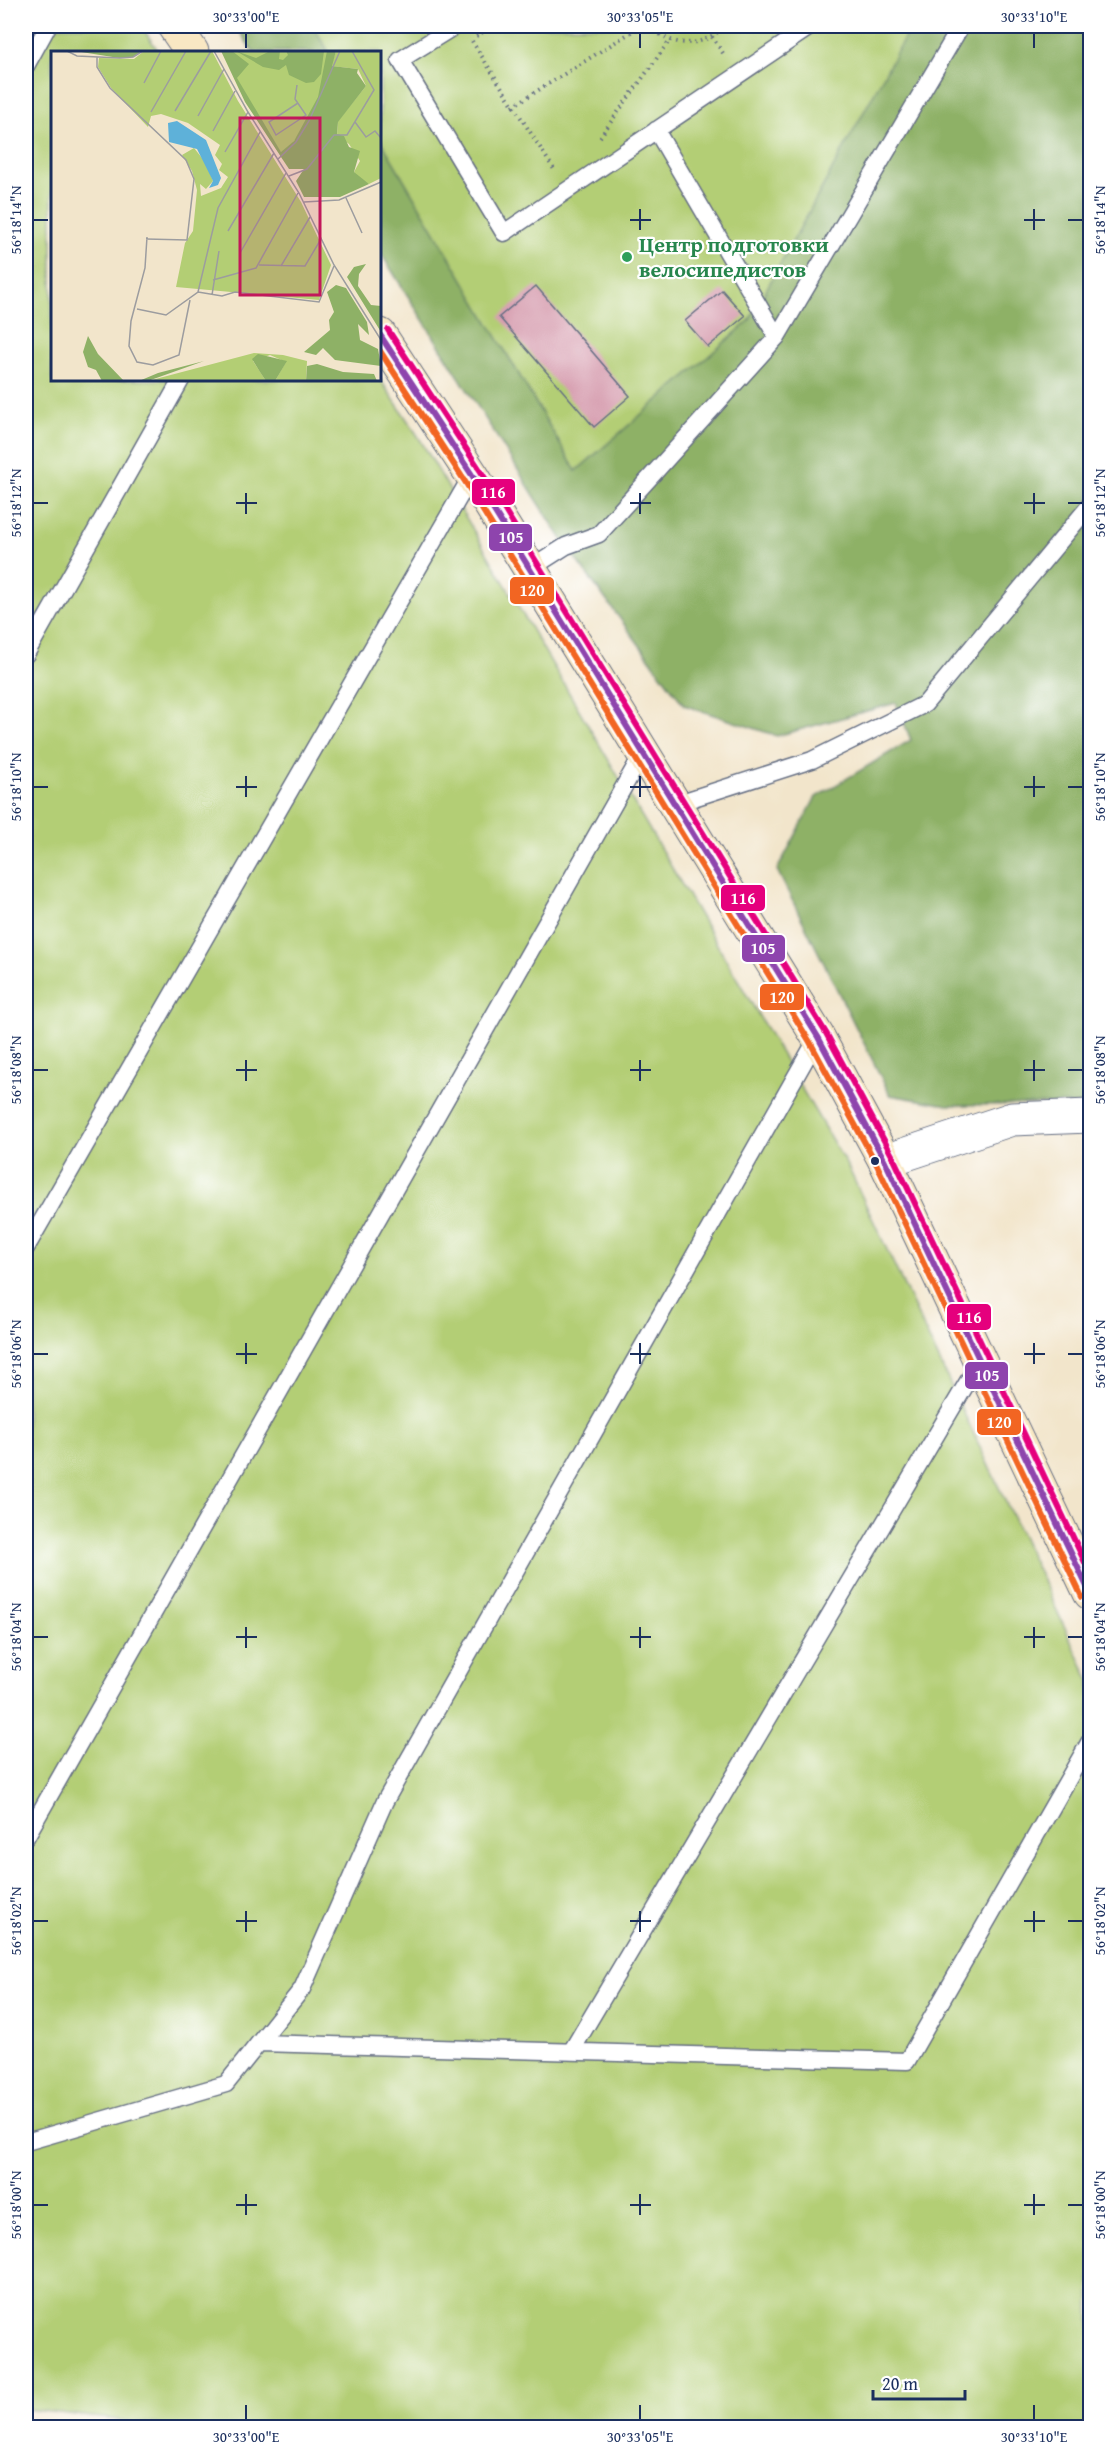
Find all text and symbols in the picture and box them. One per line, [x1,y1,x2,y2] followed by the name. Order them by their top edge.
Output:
[213,6,280,27] text: 30°33'00"E
[607,6,674,27] text: 30°33'05"E
[1001,6,1068,27] text: 30°33'10"E
[51,51,381,381] inset map
[5,185,26,254] text: 56°18'14"N
[1089,185,1110,254] text: 56°18'14"N
[639,228,829,285] place label: Центр подготовки велосипедистов
[620,250,634,264] marker: Центр подготовки велосипедистов
[5,468,26,537] text: 56°18'12"N
[1089,468,1110,537] text: 56°18'12"N
[471,478,516,506] line badge: 116
[481,480,505,504] text: 116
[488,523,533,552] line badge: 105
[499,525,523,549] text: 105
[509,576,555,605] line badge: 120
[520,578,544,602] text: 120
[5,752,26,821] text: 56°18'10"N
[1089,752,1110,821] text: 56°18'10"N
[720,884,766,912] line badge: 116
[731,886,755,910] text: 116
[741,934,786,963] line badge: 105
[751,936,775,960] text: 105
[759,983,805,1011] line badge: 120
[770,985,794,1009] text: 120
[5,1035,26,1104] text: 56°18'08"N
[1089,1035,1110,1104] text: 56°18'08"N
[869,1155,881,1167] unlabelled marker
[946,1303,992,1331] line badge: 116
[957,1305,981,1329] text: 116
[5,1319,26,1388] text: 56°18'06"N
[1089,1319,1110,1388] text: 56°18'06"N
[964,1361,1009,1390] line badge: 105
[975,1363,999,1387] text: 105
[976,1408,1022,1436] line badge: 120
[987,1410,1011,1434] text: 120
[5,1602,26,1671] text: 56°18'04"N
[1089,1602,1110,1671] text: 56°18'04"N
[5,1886,26,1955] text: 56°18'02"N
[1089,1886,1110,1955] text: 56°18'02"N
[5,2170,26,2239] text: 56°18'00"N
[1089,2170,1110,2239] text: 56°18'00"N
[873,2363,964,2401] scale bar
[882,2370,918,2397] text: 20 m
[213,2426,280,2447] text: 30°33'00"E
[607,2426,674,2447] text: 30°33'05"E
[1001,2426,1068,2447] text: 30°33'10"E

